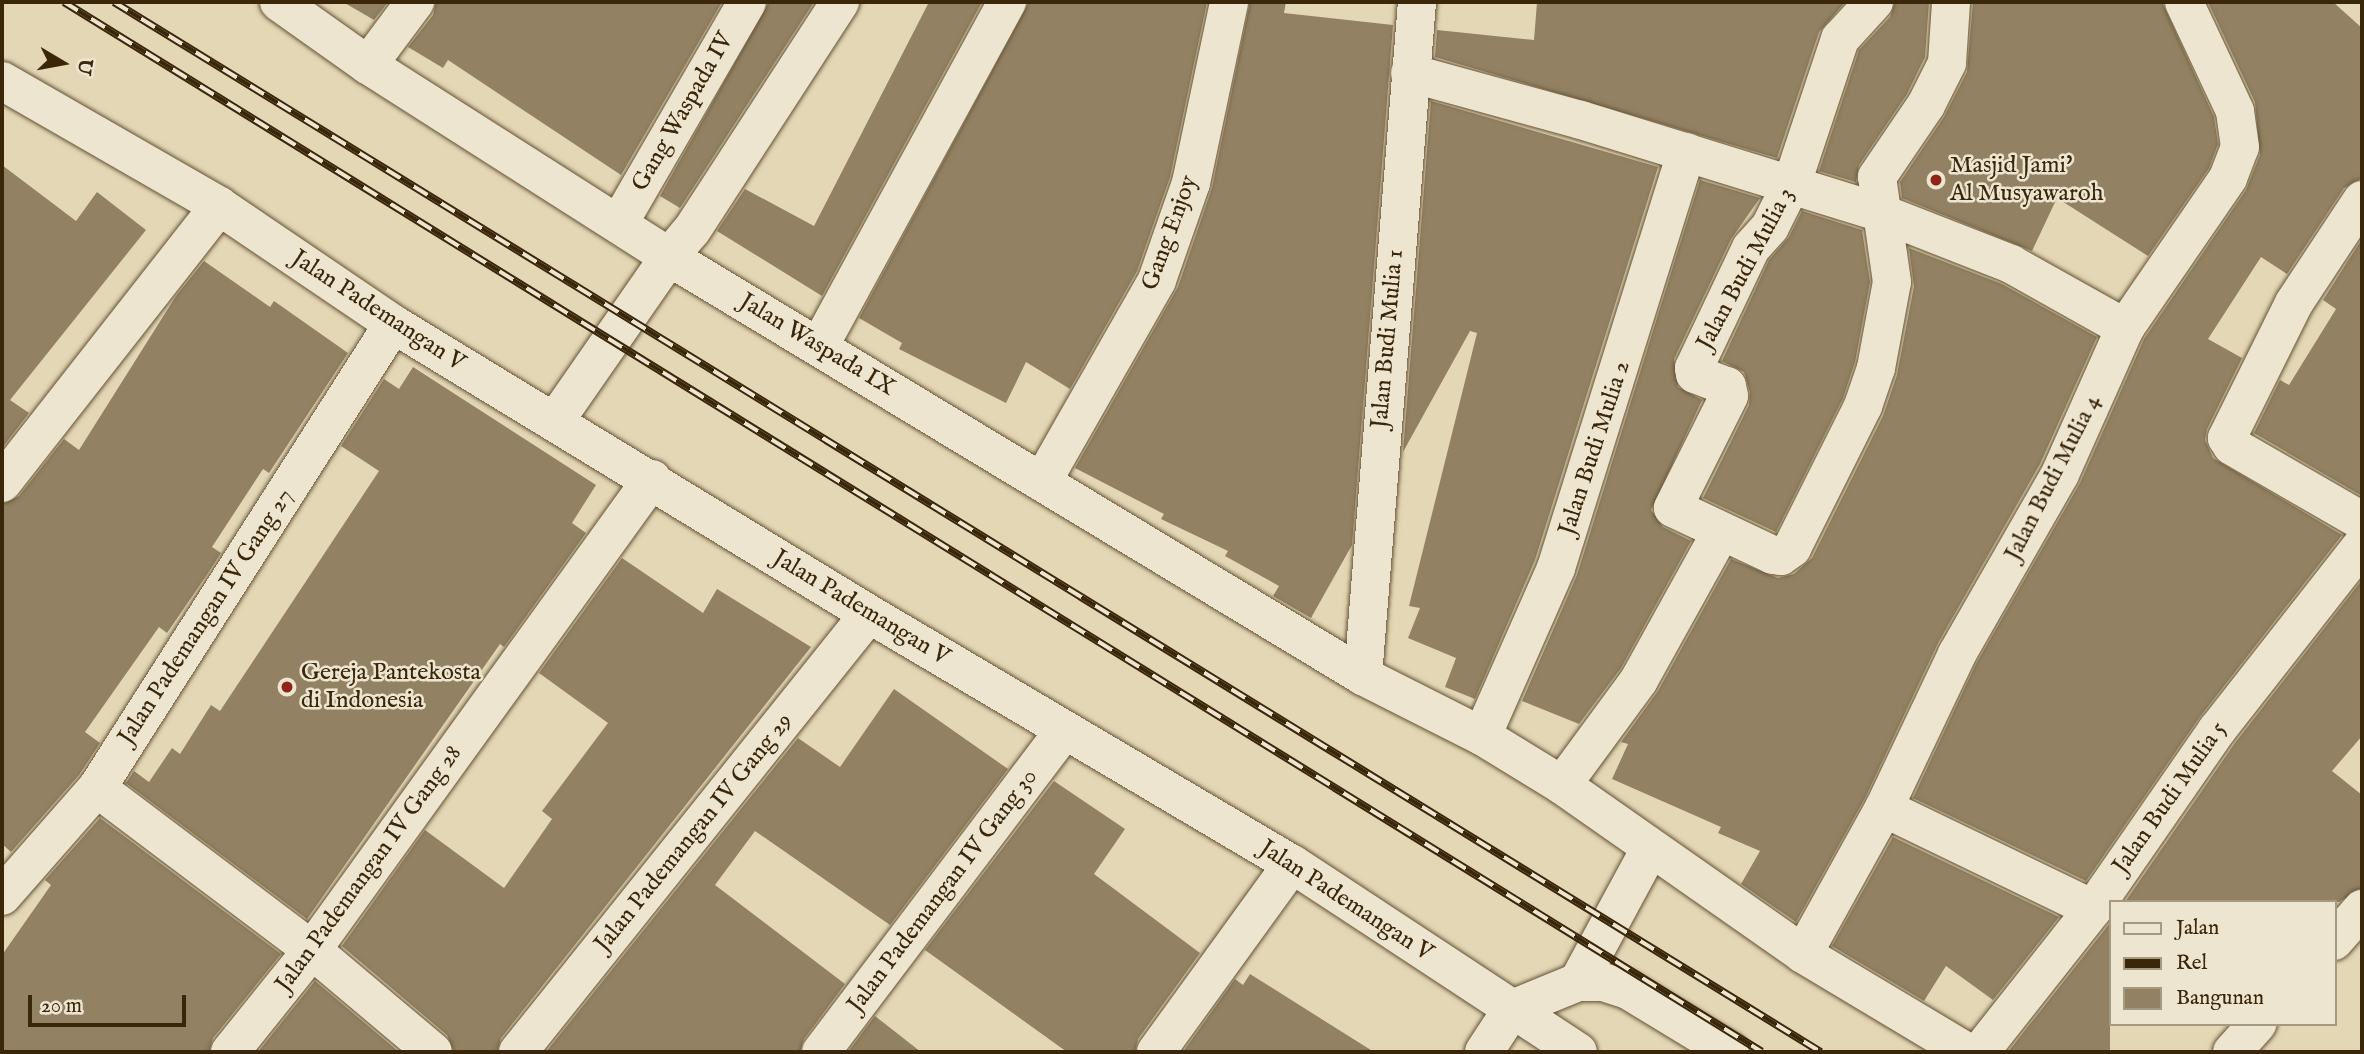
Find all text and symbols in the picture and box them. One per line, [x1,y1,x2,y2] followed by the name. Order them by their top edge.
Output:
[28,28,98,98] north arrow
[626,28,740,196] street label: Gang Waspada IV
[70,57,97,77] text: U
[1950,152,2103,208] place label: Masjid Jami' Al Musyawaroh
[1136,172,1204,294] street label: Gang Enjoy
[1928,172,1944,188] marker: Masjid Jami' Al Musyawaroh
[1691,183,1801,355] street label: Jalan Budi Mulia 3
[286,244,470,378] street label: Jalan Pademangan V
[1366,248,1410,430] street label: Jalan Budi Mulia 1
[734,287,900,403] street label: Jalan Waspada IX
[1553,357,1637,539] street label: Jalan Budi Mulia 2
[1999,390,2107,566] street label: Jalan Budi Mulia 4
[112,484,300,750] street label: Jalan Pademangan IV Gang 27
[767,544,955,672] street label: Jalan Pademangan V
[301,659,481,715] place label: Gereja Pantekosta di Indonesia
[279,679,295,695] marker: Gereja Pantekosta di Indonesia
[589,708,799,958] street label: Jalan Pademangan IV Gang 29
[2107,716,2233,880] street label: Jalan Budi Mulia 5
[270,740,468,998] street label: Jalan Pademangan IV Gang 28
[842,763,1044,1019] street label: Jalan Pademangan IV Gang 30
[1254,834,1438,968] street label: Jalan Pademangan V
[2108,900,2336,1026] legend
[2176,915,2219,942] text: Jalan
[2176,950,2207,977] text: Rel
[32,981,189,1025] scale bar
[2176,985,2264,1012] text: Bangunan
[41,993,82,1020] text: 20 m

